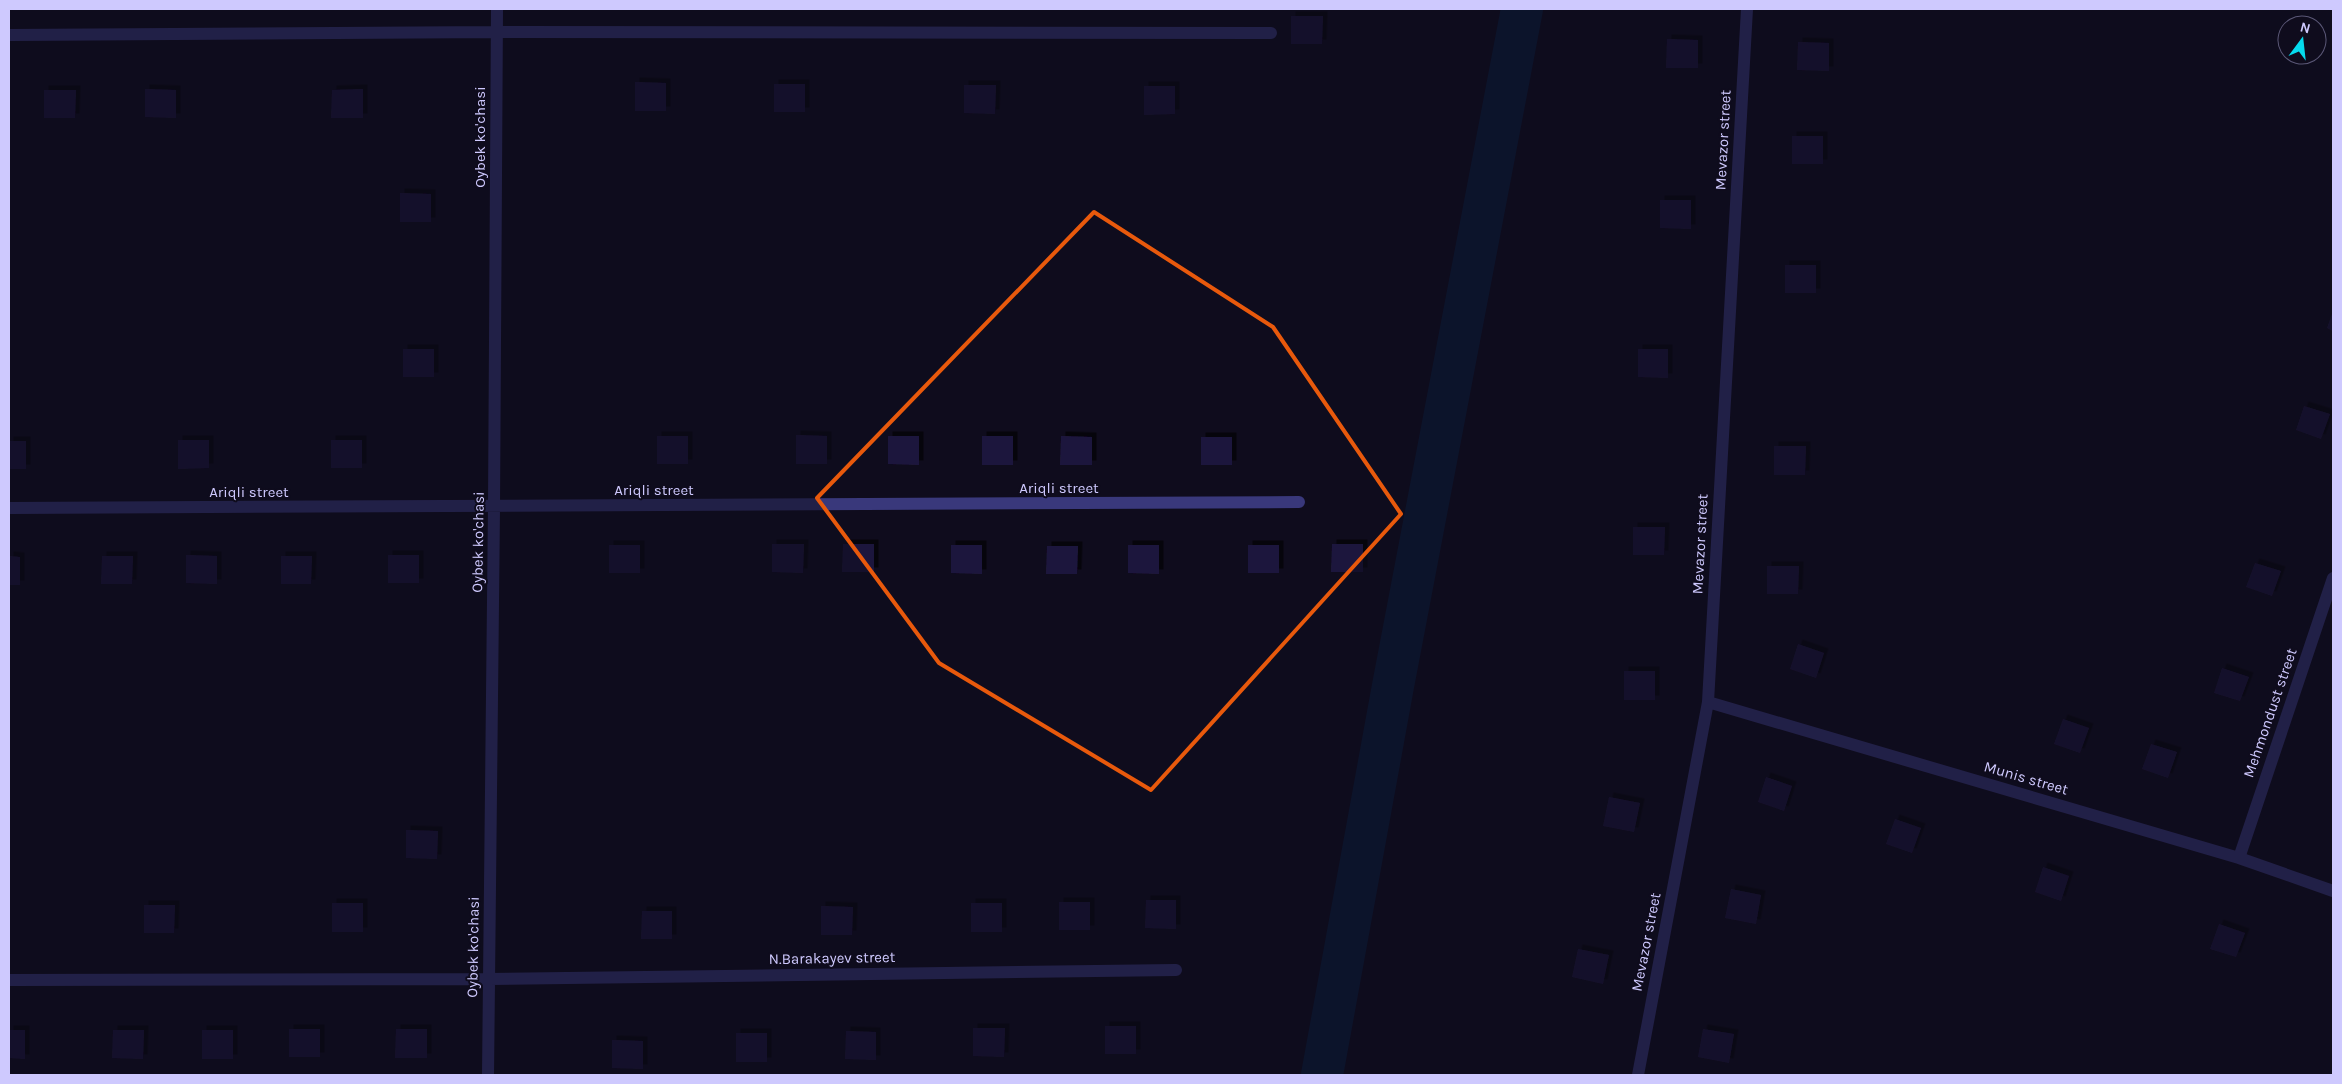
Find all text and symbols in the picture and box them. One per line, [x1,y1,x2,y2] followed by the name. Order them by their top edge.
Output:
[2277,15,2327,65] north arrow
[2298,18,2312,37] text: N
[471,86,489,188] street label: Oybek ko'chasi
[1711,89,1735,191] street label: Mevazor street
[1019,479,1099,497] street label: Ariqli street
[614,481,694,499] street label: Ariqli street
[209,483,289,501] street label: Ariqli street
[468,491,488,593] street label: Oybek ko'chasi
[1688,493,1712,595] street label: Mevazor street
[2239,646,2301,780] street label: Mehmondust street
[1982,757,2071,799] street label: Munis street
[1628,891,1664,993] street label: Mevazor street
[463,896,483,998] street label: Oybek ko'chasi
[769,948,896,968] street label: N.Barakayev street

